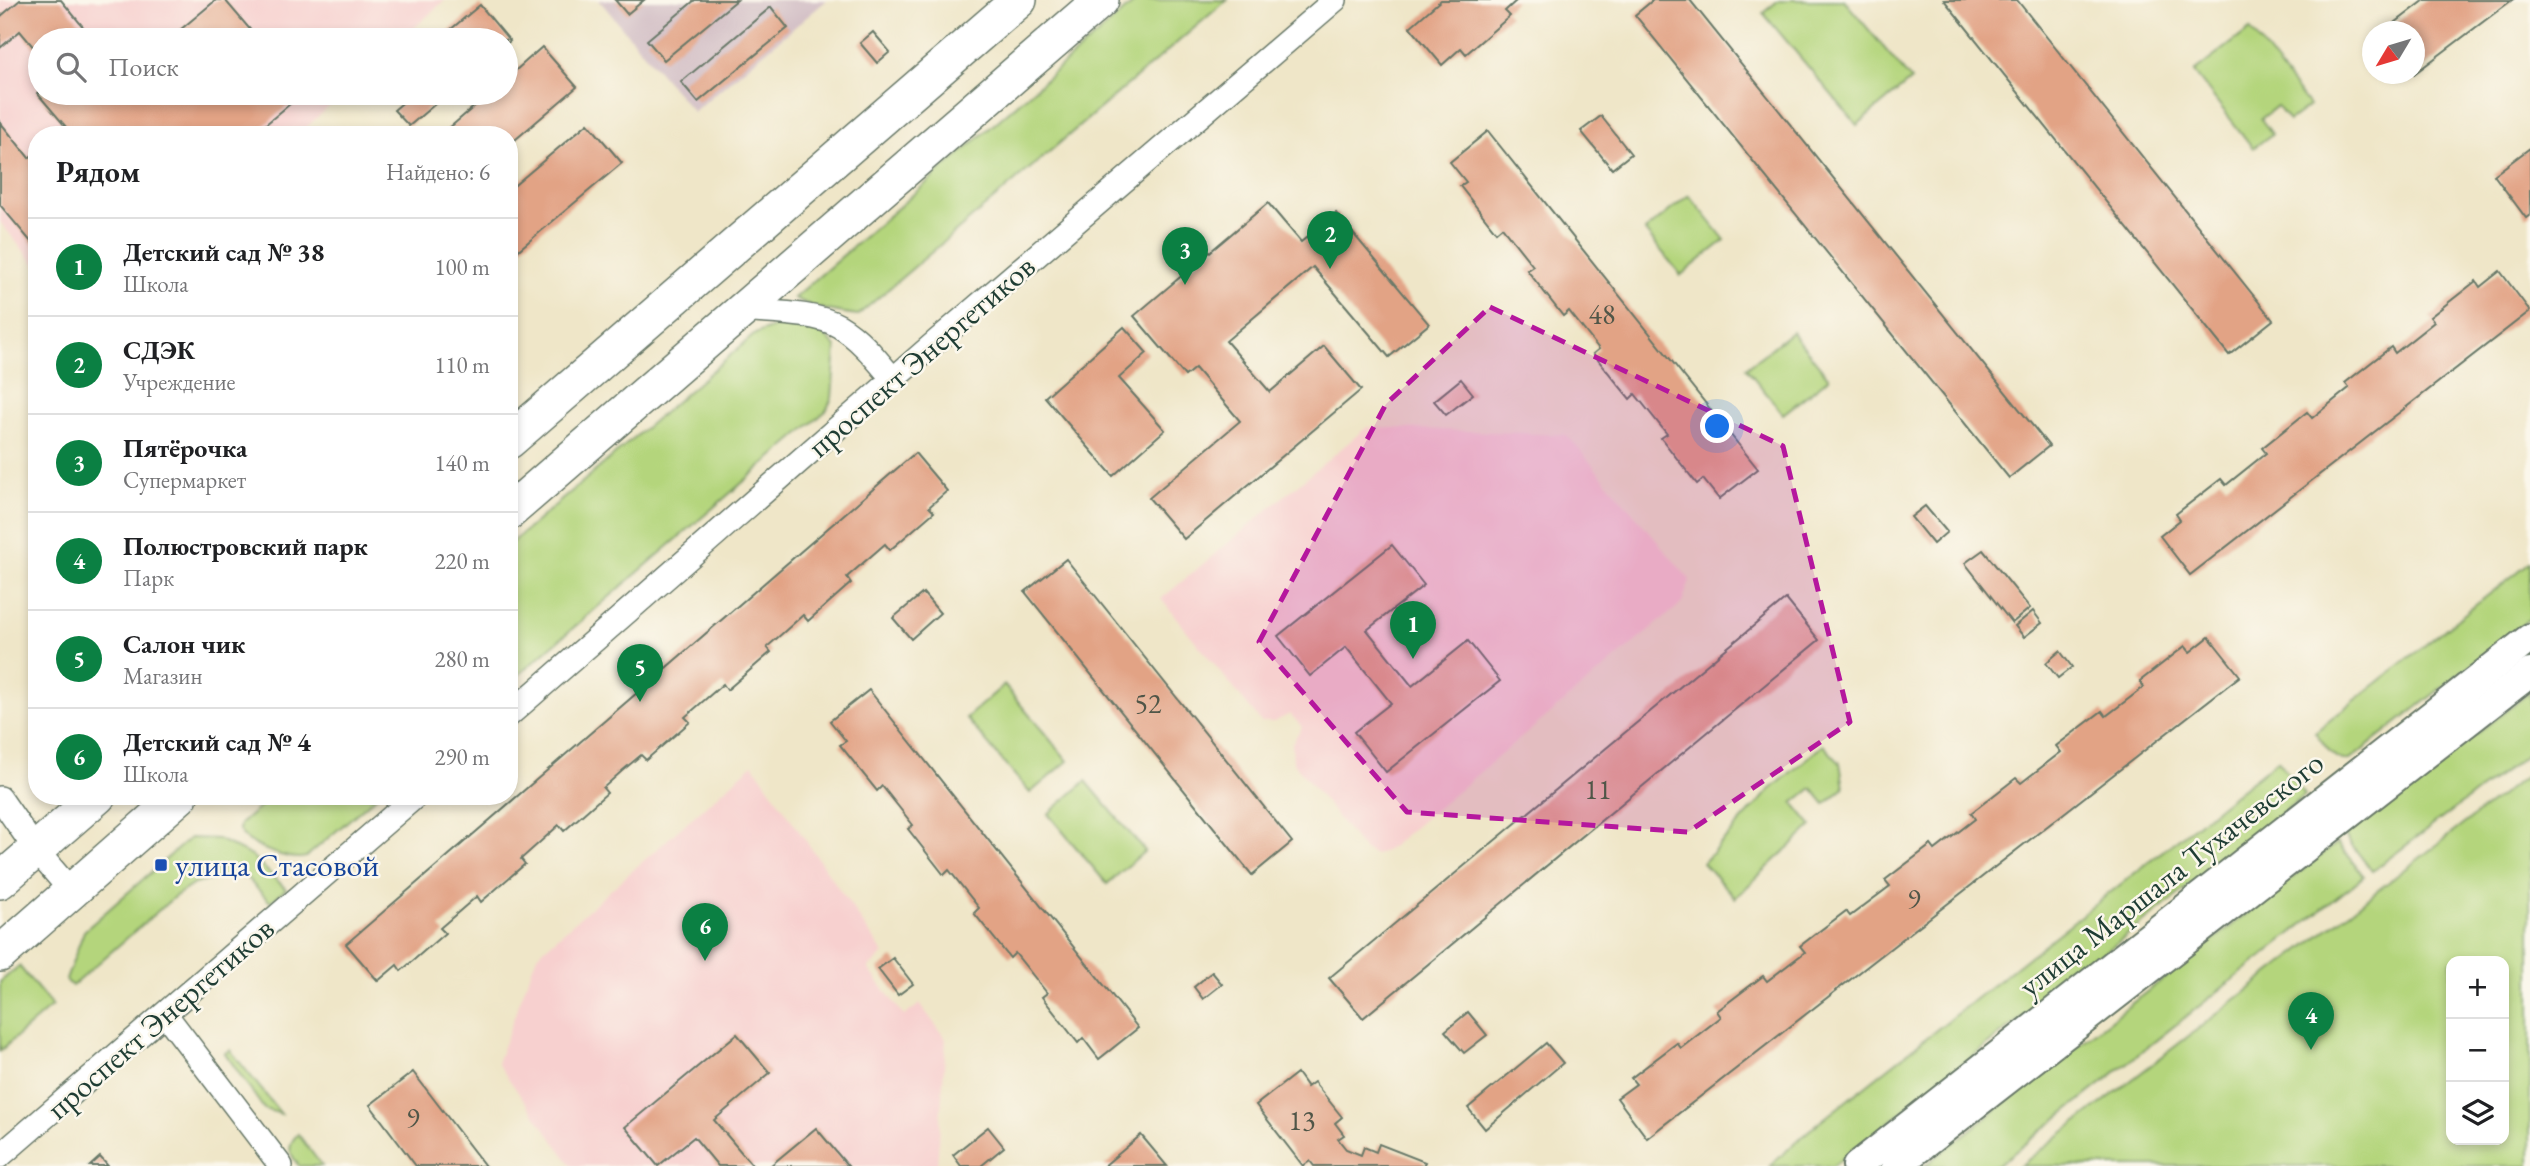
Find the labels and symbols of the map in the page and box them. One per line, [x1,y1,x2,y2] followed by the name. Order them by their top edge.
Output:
[2362,21,2425,84] north arrow
[1307,211,1353,269] pin: 2
[1162,227,1208,285] pin: 3
[798,245,1044,467] street label: проспект Энергетиков
[1589,296,1615,332] house number: 48
[1700,409,1734,443] your location
[1390,601,1436,659] pin: 1
[617,644,663,702] pin: 5
[1135,685,1162,721] house number: 52
[2010,742,2332,1006] street label: улица Маршала Тухачевского
[1585,771,1611,807] house number: 11
[175,844,379,886] place label: улица Стасовой
[153,857,169,873] marker: улица Стасовой
[1907,880,1921,916] house number: 9
[682,903,728,961] pin: 6
[37,907,283,1129] street label: проспект Энергетиков
[2288,992,2334,1050] pin: 4
[406,1099,420,1135] house number: 9
[1289,1102,1315,1138] house number: 13

